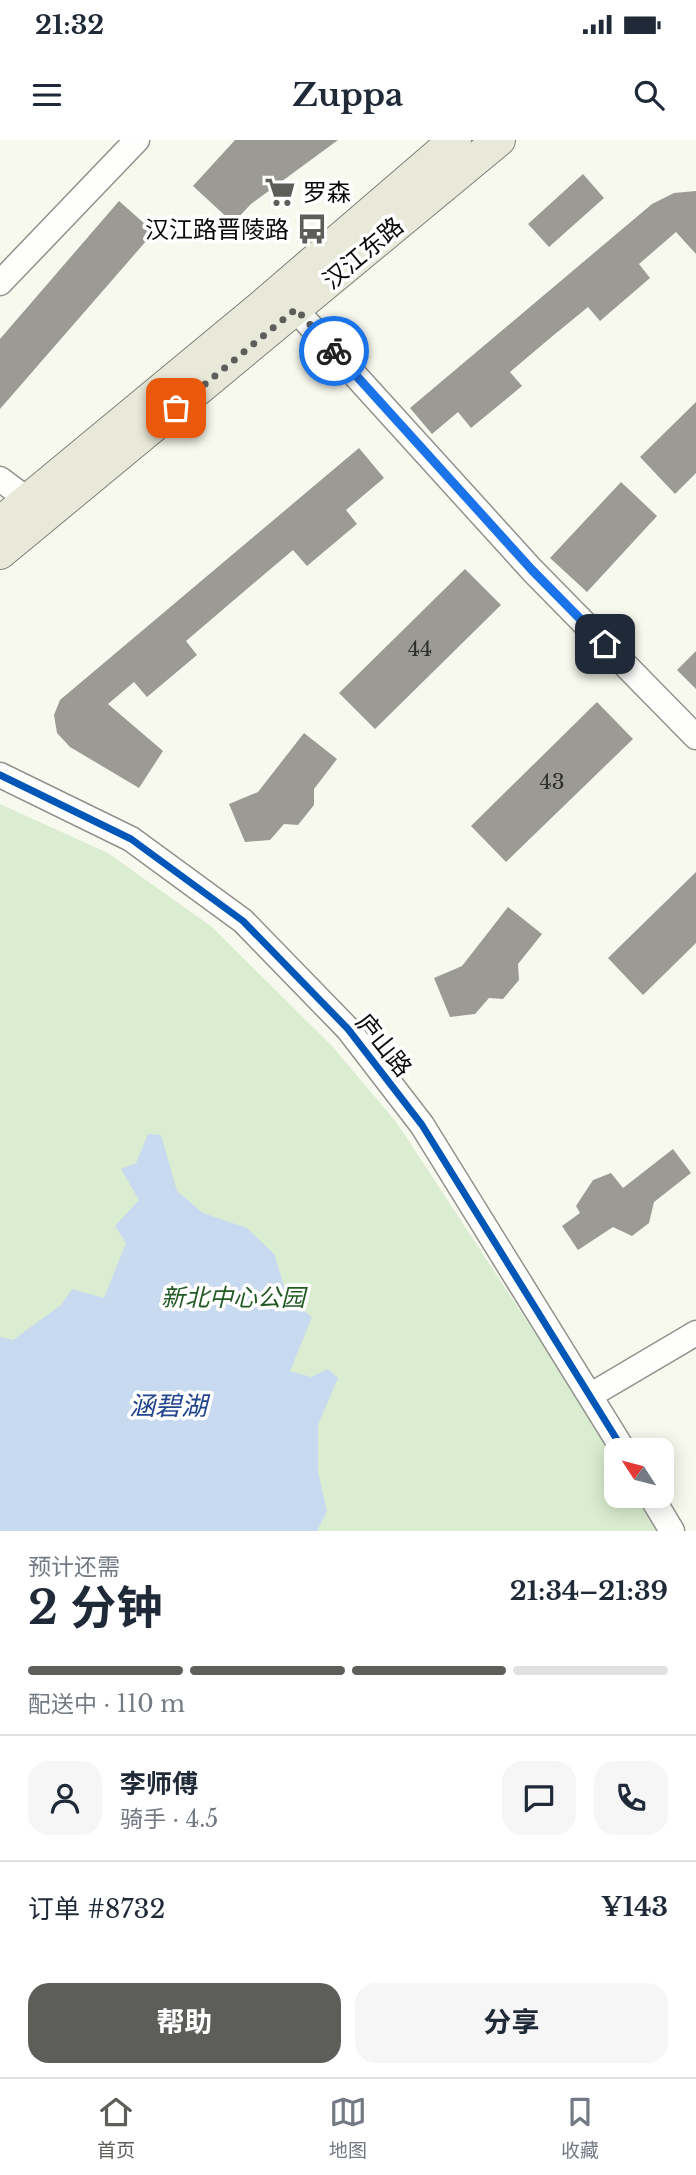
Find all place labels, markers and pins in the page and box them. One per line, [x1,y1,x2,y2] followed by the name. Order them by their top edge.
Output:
[263,175,297,209] supermarket icon: 罗森
[303,178,351,207] place label: 罗森
[295,212,329,246] bus stop icon: 汉江路晋陵路
[145,215,289,244] place label: 汉江路晋陵路
[146,378,206,438] pin
[575,614,635,674] pin

